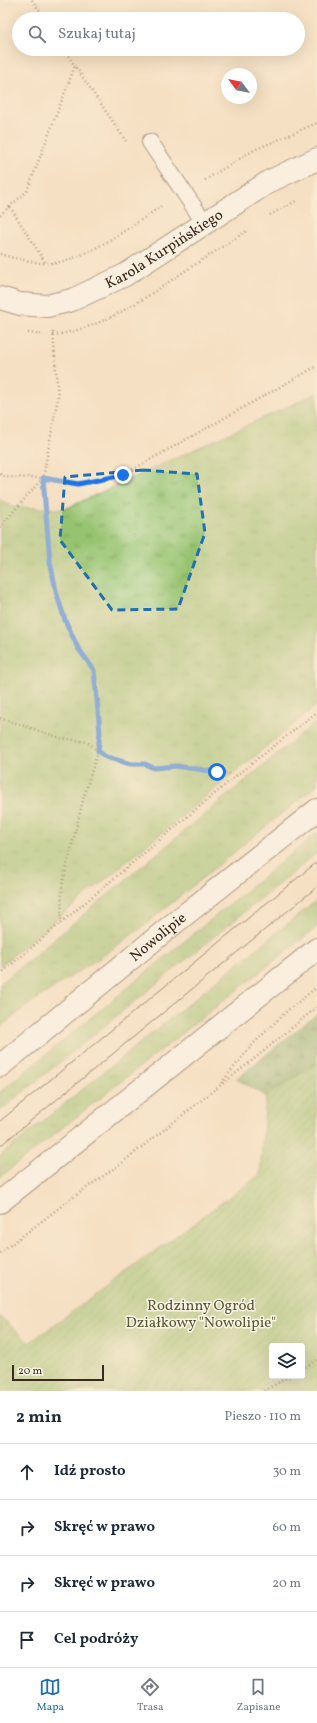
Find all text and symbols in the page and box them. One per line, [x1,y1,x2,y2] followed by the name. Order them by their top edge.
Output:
[12,12,305,56] search box
[26,23,48,45] icon: search
[58,24,136,45] text: Szukaj tutaj
[221,68,257,104] north arrow
[102,205,228,295] street label: Karola Kurpińskiego
[114,466,132,484] route end
[208,763,226,781] route start
[126,908,192,967] street label: Nowolipie
[126,1296,276,1334] park label: Rodzinny Ogród Działkowy "Nowolipie"
[269,1343,305,1379] map controls
[269,1343,305,1379] button: layers
[12,1363,104,1382] scale bar
[18,1364,42,1379] text: 20 m
[16,1406,62,1429] text: 2 min
[225,1408,301,1426] text: Pieszo · 110 m
[16,1461,38,1483] icon: ahead
[54,1461,126,1482] text: Idź prosto
[273,1463,301,1481] text: 30 m
[16,1517,38,1539] icon: right
[54,1517,155,1538] text: Skręć w prawo
[273,1519,301,1537] text: 60 m
[16,1573,38,1595] icon: right
[54,1573,155,1594] text: Skręć w prawo
[272,1575,301,1593] text: 20 m
[16,1629,38,1651] icon: arrive
[54,1629,138,1650] text: Cel podróży
[37,1676,64,1715] tab: Mapa
[137,1676,163,1715] tab: Trasa
[236,1676,280,1715] tab: Zapisane

